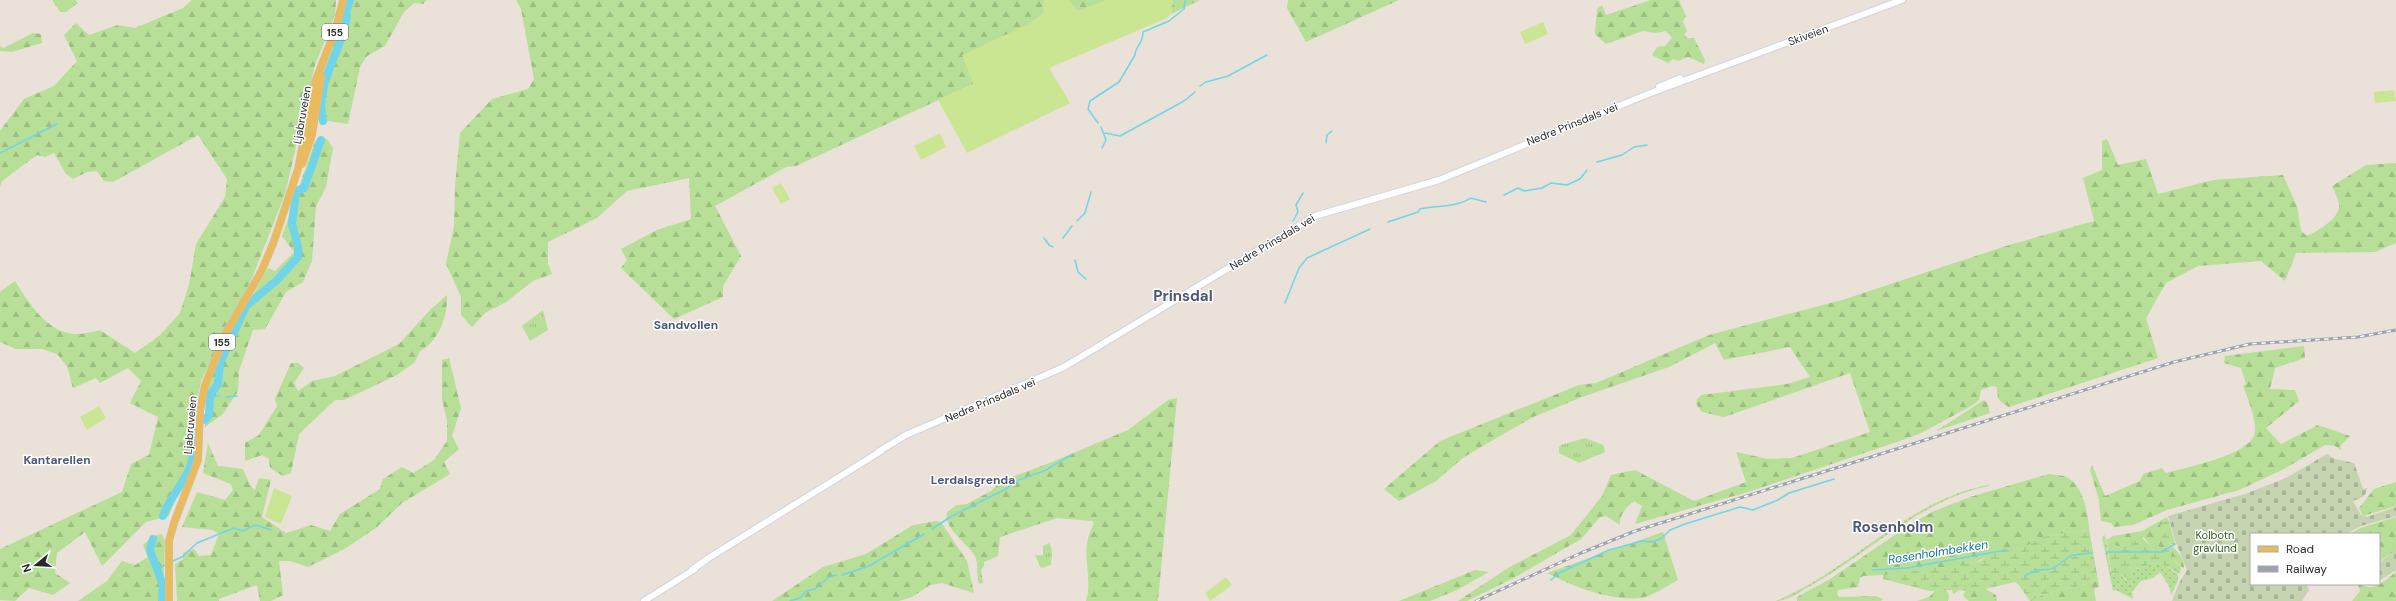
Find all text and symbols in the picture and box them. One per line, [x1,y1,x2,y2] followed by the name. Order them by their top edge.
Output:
[1786,21,1830,49] street label: Skiveien
[322,24,348,40] road number: 155
[290,85,314,145] street label: Ljabruveien
[1524,99,1620,149] street label: Nedre Prinsdals vei
[1227,211,1317,273] street label: Nedre Prinsdals vei
[1153,286,1213,306] district label: Prinsdal
[654,317,718,333] district label: Sandvollen
[209,334,235,350] road number: 155
[943,375,1037,425] street label: Nedre Prinsdals vei
[180,395,200,455] street label: Ljabruveien
[23,452,91,468] district label: Kantarellen
[931,472,1015,488] district label: Lerdalsgrenda
[1853,517,1933,537] district label: Rosenholm
[2193,528,2237,555] park label: Kolbotn gravlund
[2250,533,2380,585] legend
[1887,536,1989,568] water label: Rosenholmbekken
[2286,541,2314,557] text: Road
[16,545,56,585] north arrow
[2286,561,2327,577] text: Railway
[19,562,34,574] text: N

